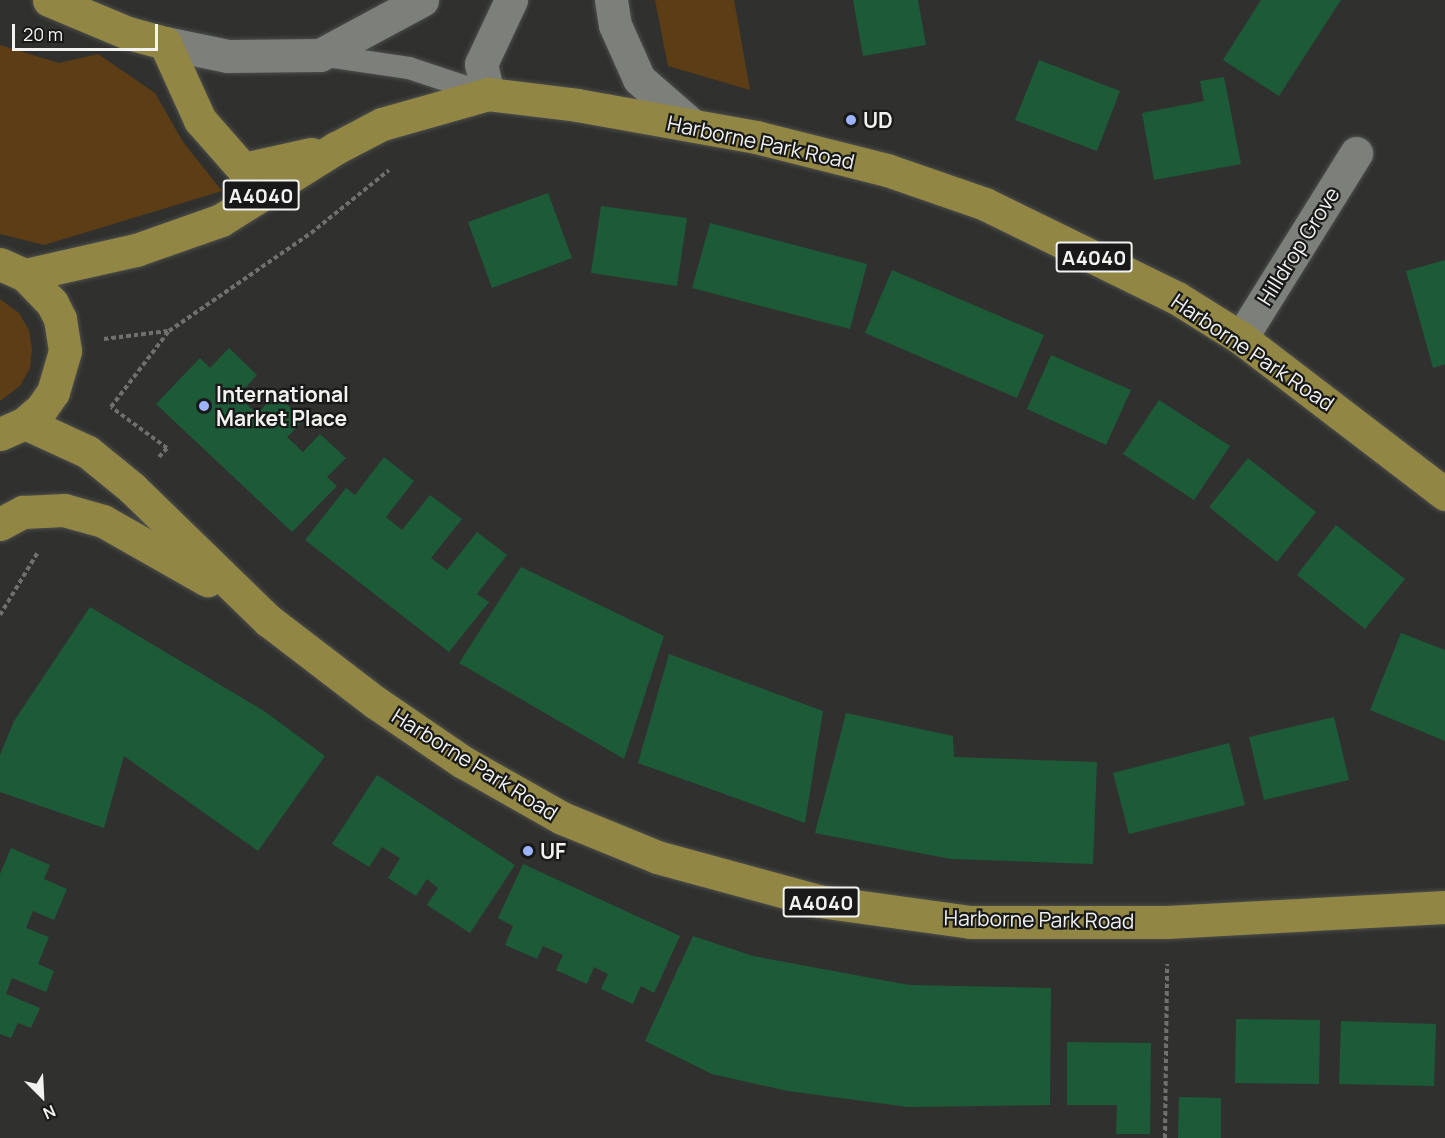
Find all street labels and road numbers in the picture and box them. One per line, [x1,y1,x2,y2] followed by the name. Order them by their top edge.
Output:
[665,110,857,174] street label: Harborne Park Road
[222,178,300,212] road number: A4040
[1252,182,1344,310] street label: Hilldrop Grove
[1055,240,1133,274] road number: A4040
[1167,288,1339,416] street label: Harborne Park Road
[387,703,563,825] street label: Harborne Park Road
[782,885,860,919] road number: A4040
[943,905,1135,933] street label: Harborne Park Road

